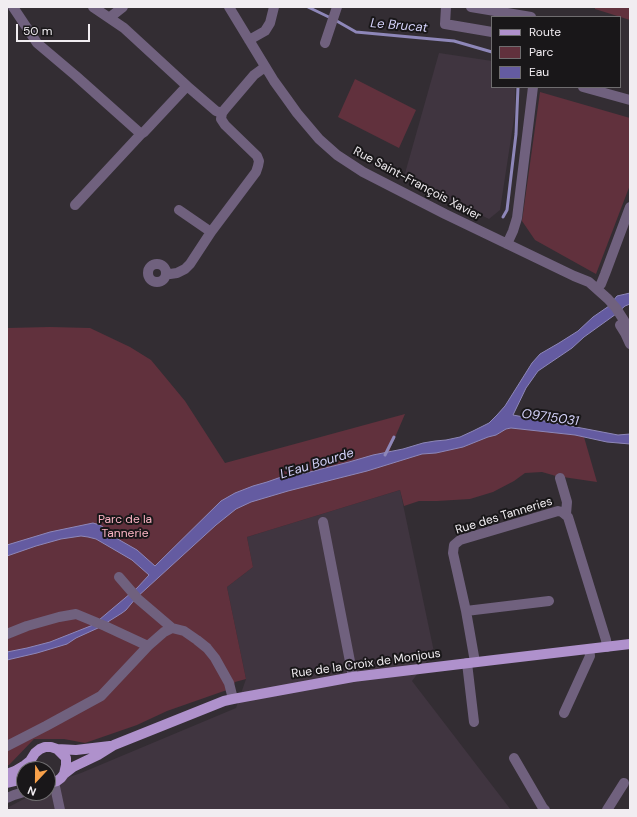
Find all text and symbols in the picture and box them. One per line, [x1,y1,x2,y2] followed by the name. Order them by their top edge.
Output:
[18,16,92,42] scale bar
[370,16,428,36] water label: Le Brucat
[491,16,621,88] legend
[23,23,52,39] text: 50 m
[529,24,561,40] text: Route
[529,44,553,60] text: Parc
[529,64,549,80] text: Eau
[351,144,483,224] street label: Rue Saint-François Xavier
[521,406,579,430] water label: O9715031
[278,445,356,483] water label: L'Eau Bourde
[454,494,554,538] street label: Rue des Tanneries
[98,513,152,541] park label: Parc de la Tannerie
[291,646,441,682] street label: Rue de la Croix de Monjous
[16,761,56,801] north arrow
[26,783,38,799] text: N

